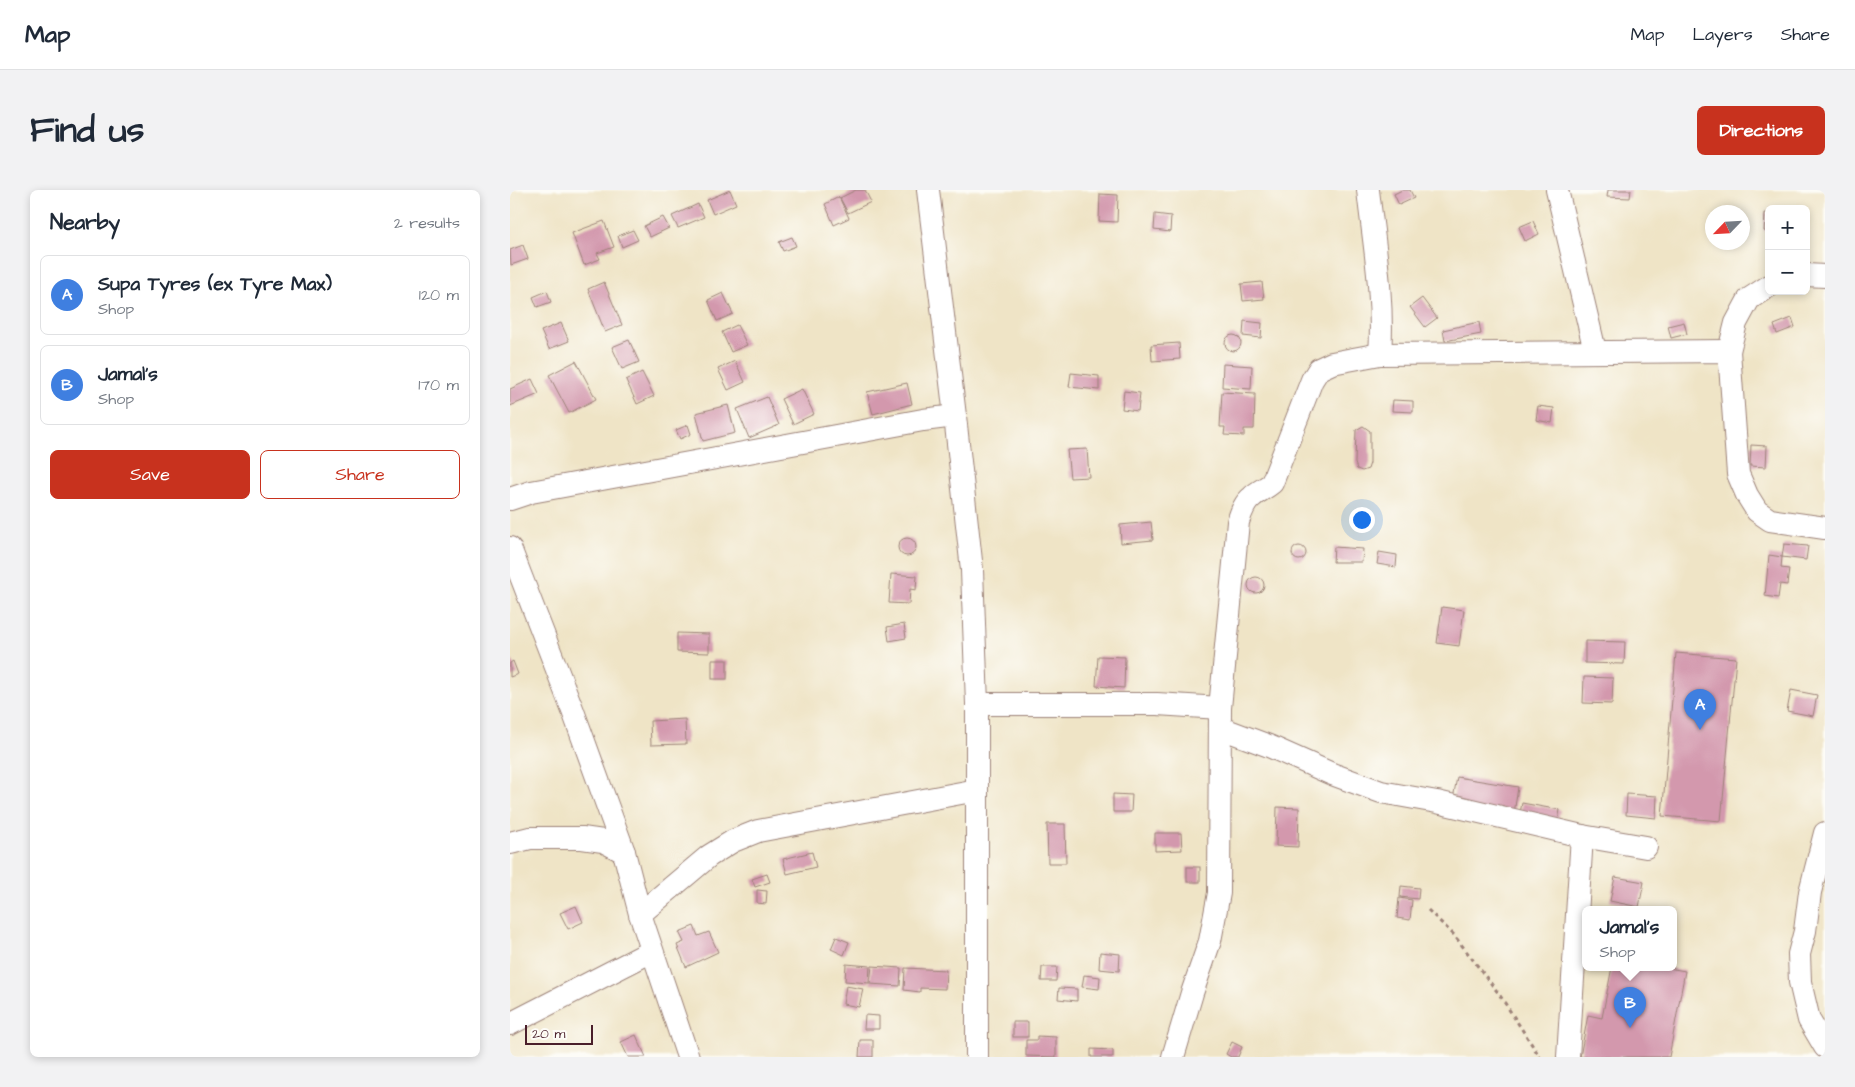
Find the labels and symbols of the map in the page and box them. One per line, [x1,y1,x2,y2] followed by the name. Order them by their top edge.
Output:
[1705,205,1750,250] north arrow
[1349,507,1375,533] your location
[1684,689,1716,730] pin: A
[1614,987,1646,1028] pin: B
[525,1022,592,1045] scale bar

